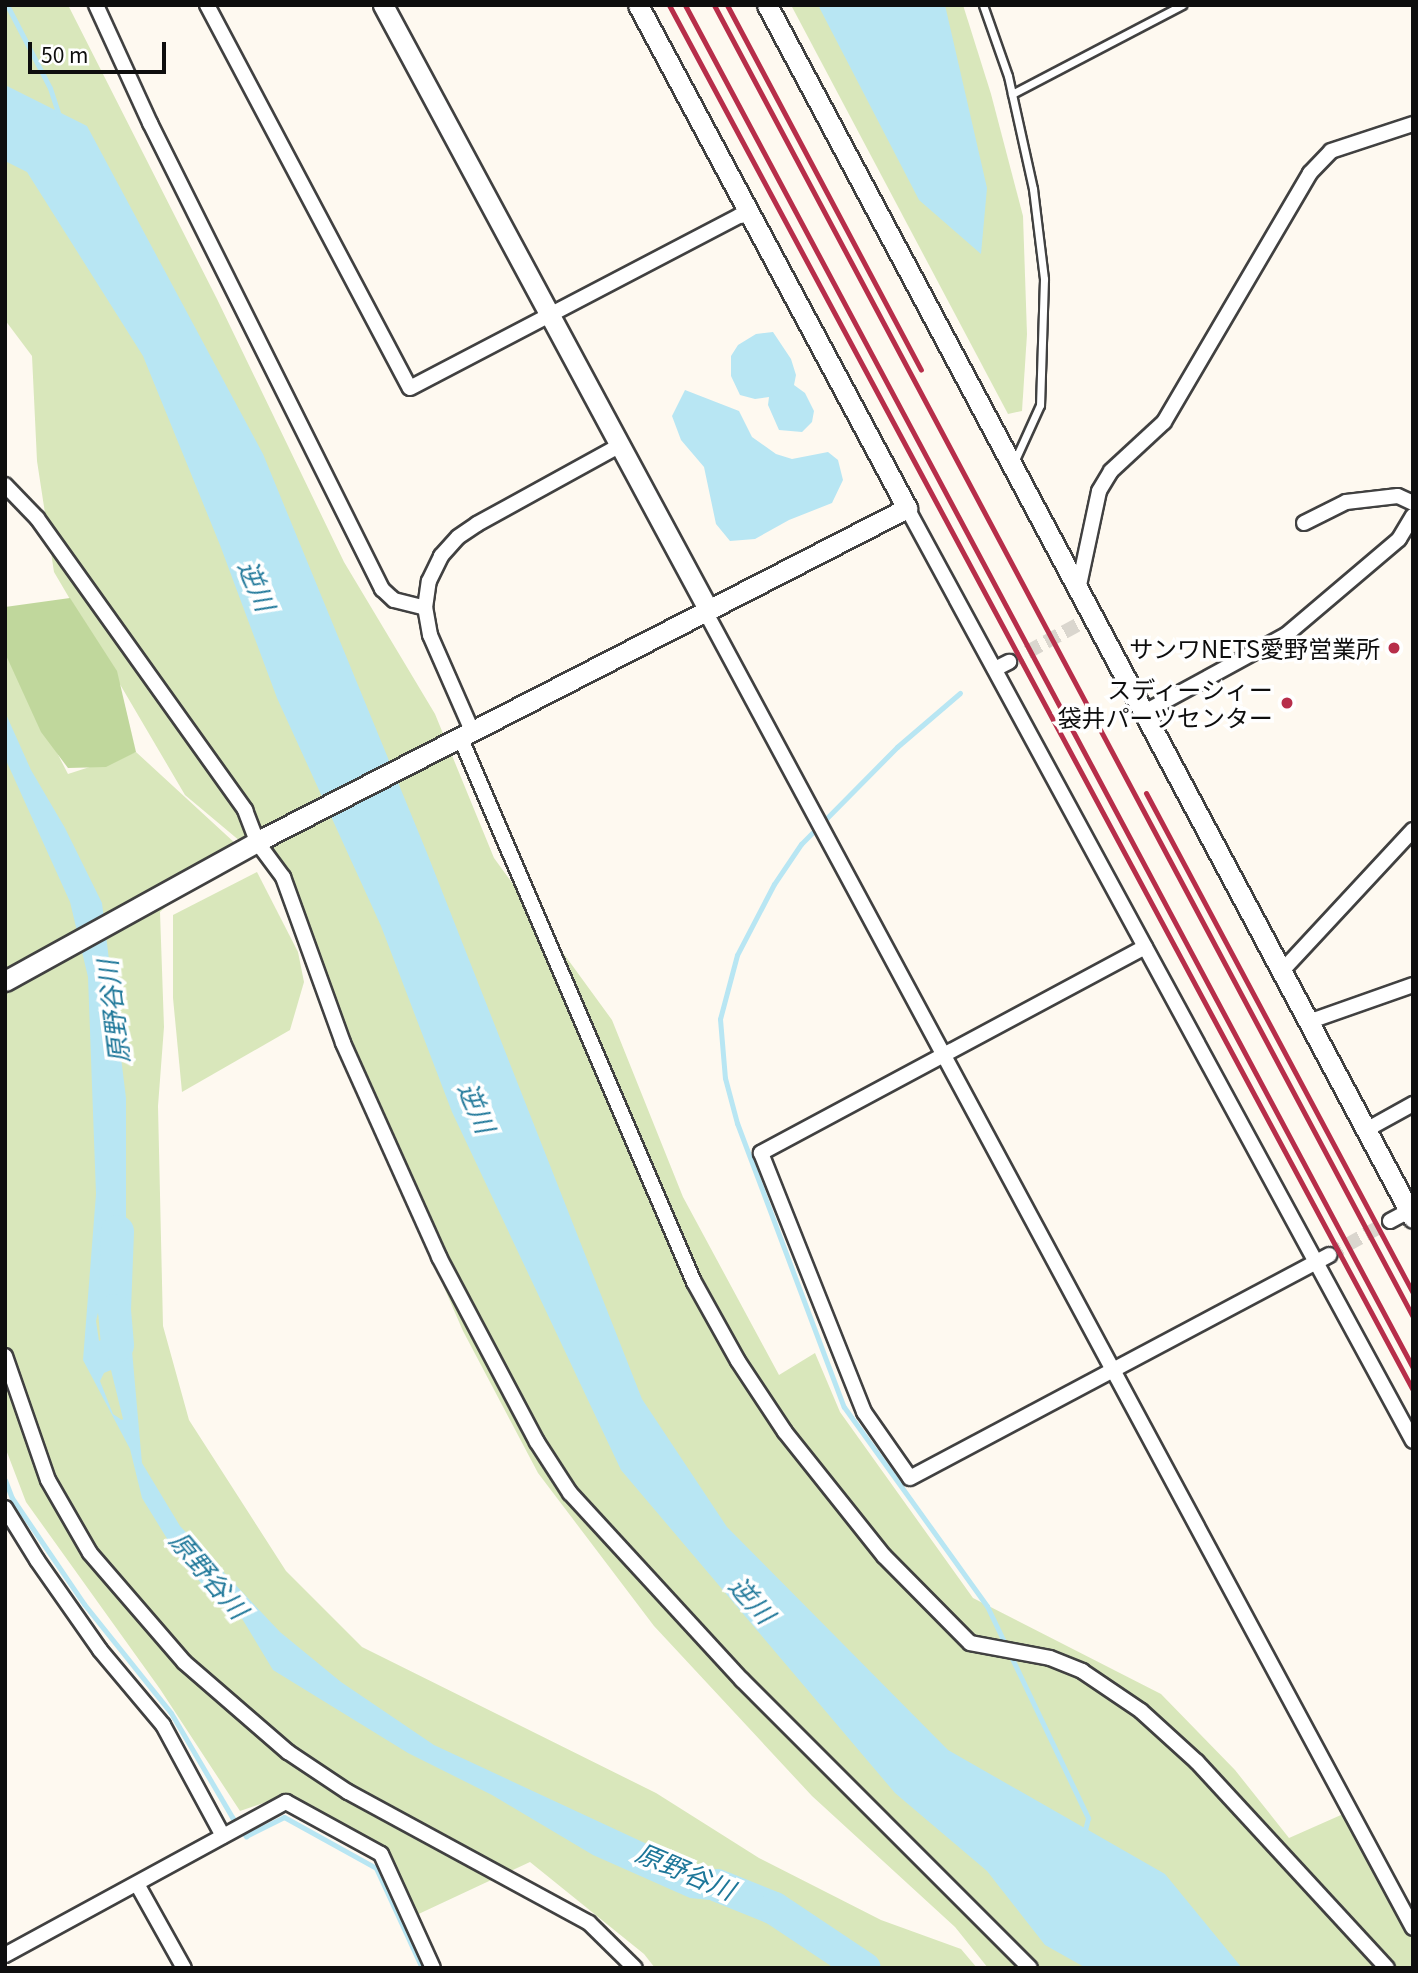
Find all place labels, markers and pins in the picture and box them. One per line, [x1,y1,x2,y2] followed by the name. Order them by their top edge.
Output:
[1129,634,1380,662] place label: サンワNETS愛野営業所
[1386,640,1402,656] marker: サンワNETS愛野営業所
[1057,675,1273,731] place label: スディーシィー 袋井パーツセンター
[1279,695,1295,711] marker: スディーシィー 袋井パーツセンター

